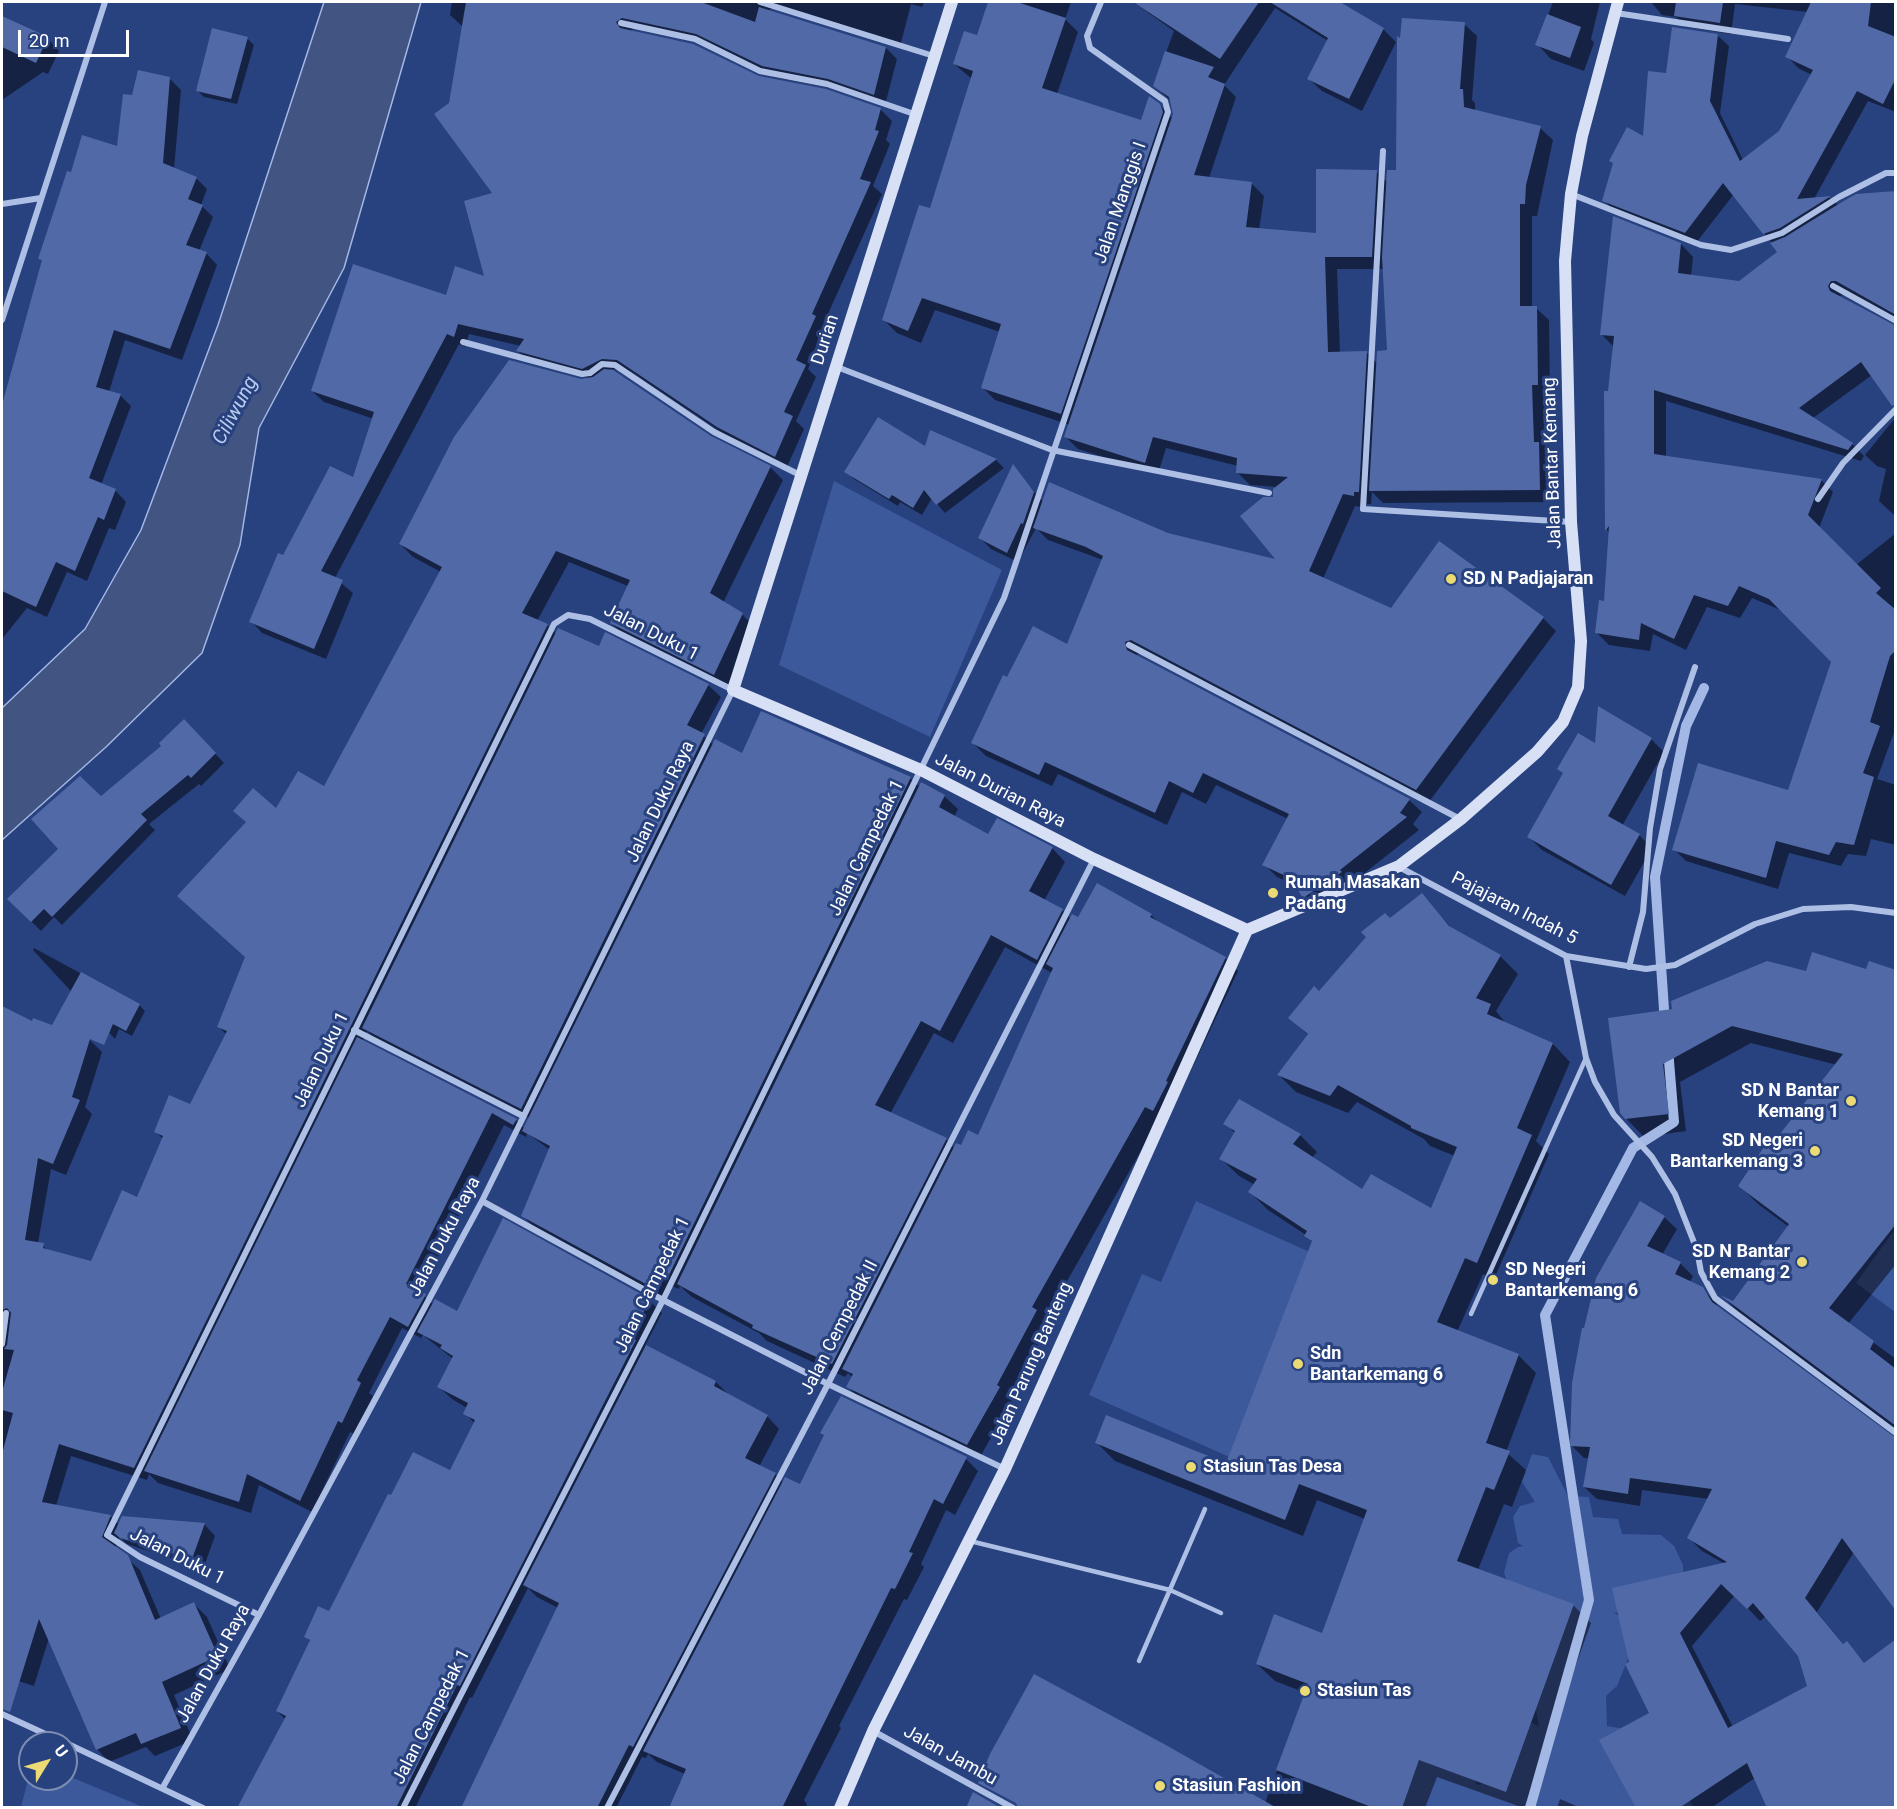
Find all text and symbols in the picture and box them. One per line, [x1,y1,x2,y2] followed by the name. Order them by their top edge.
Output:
[21,18,132,56] scale bar
[29,30,69,51] text: 20 m
[1090,139,1152,267] street label: Jalan Manggis I
[808,312,844,368] street label: Durian
[208,373,264,449] water label: Ciliwung
[1539,377,1567,549] street label: Jalan Bantar Kemang
[1463,568,1593,590] place label: SD N Padjajaran
[1444,572,1458,586] marker: SD N Padjajaran
[600,600,702,666] street label: Jalan Duku 1
[622,738,700,866] street label: Jalan Duku Raya
[931,749,1069,833] street label: Jalan Durian Raya
[825,776,909,920] street label: Jalan Campedak 1
[1447,868,1581,950] street label: Pajajaran Indah 5
[1285,872,1420,914] place label: Rumah Masakan Padang
[1266,886,1280,900] marker: Rumah Masakan Padang
[290,1009,354,1111] street label: Jalan Duku 1
[1741,1080,1839,1122] place label: SD N Bantar Kemang 1
[1844,1094,1858,1108] marker: SD N Bantar Kemang 1
[1670,1130,1803,1172] place label: SD Negeri Bantarkemang 3
[1808,1144,1822,1158] marker: SD Negeri Bantarkemang 3
[404,1173,486,1301] street label: Jalan Duku Raya
[611,1213,695,1357] street label: Jalan Campedak 1
[1692,1241,1790,1284] place label: SD N Bantar Kemang 2
[1795,1255,1809,1269] marker: SD N Bantar Kemang 2
[797,1257,883,1399] street label: Jalan Cempedak II
[1505,1259,1638,1302] place label: SD Negeri Bantarkemang 6
[1486,1273,1500,1287] marker: SD Negeri Bantarkemang 6
[986,1279,1078,1449] street label: Jalan Parung Banteng
[1310,1343,1443,1386] place label: Sdn Bantarkemang 6
[1291,1357,1305,1371] marker: Sdn Bantarkemang 6
[1203,1456,1342,1478] place label: Stasiun Tas Desa
[1184,1460,1198,1474] marker: Stasiun Tas Desa
[126,1524,228,1590] street label: Jalan Duku 1
[172,1601,256,1727] street label: Jalan Duku Raya
[389,1646,475,1788] street label: Jalan Campedak 1
[1317,1680,1411,1702] place label: Stasiun Tas
[1298,1684,1312,1698] marker: Stasiun Tas
[899,1721,1001,1791] street label: Jalan Jambu
[18,1731,78,1791] north arrow
[50,1741,72,1761] text: U
[1172,1775,1301,1797] place label: Stasiun Fashion
[1153,1779,1167,1793] marker: Stasiun Fashion

